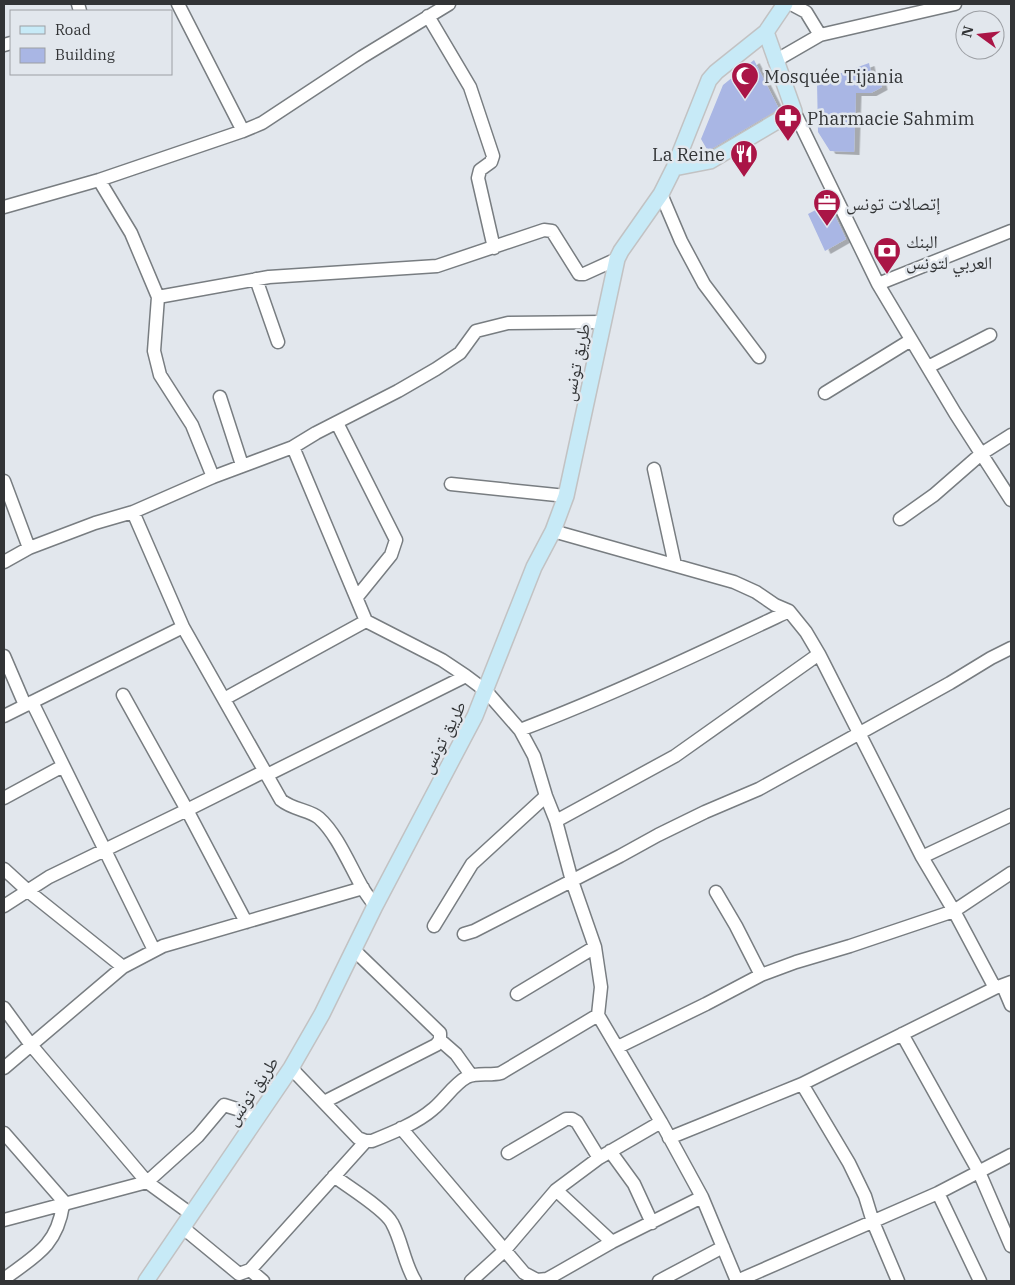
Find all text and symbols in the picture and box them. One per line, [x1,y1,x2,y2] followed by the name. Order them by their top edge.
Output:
[10,10,172,75] legend
[955,10,1005,60] north arrow
[55,20,91,39] text: Road
[957,24,978,39] text: N
[55,45,115,64] text: Building
[730,61,760,100] mosque icon: Mosquée Tijania
[764,65,904,88] place label: Mosquée Tijania
[773,103,803,142] pharmacy icon: Pharmacie Sahmim
[807,107,975,130] place label: Pharmacie Sahmim
[729,139,759,178] restaurant icon: La Reine
[652,143,725,166] place label: La Reine
[812,188,842,227] office icon: إتصالات تونس
[846,192,940,215] place label: إتصالات تونس
[906,230,992,277] place label: البنك العربي لتونس
[872,236,902,275] bank icon: البنك العربي لتونس
[557,321,595,403] street label: طريق تونس
[415,697,471,777] street label: طريق تونس
[220,1052,284,1130] street label: طريق تونس

